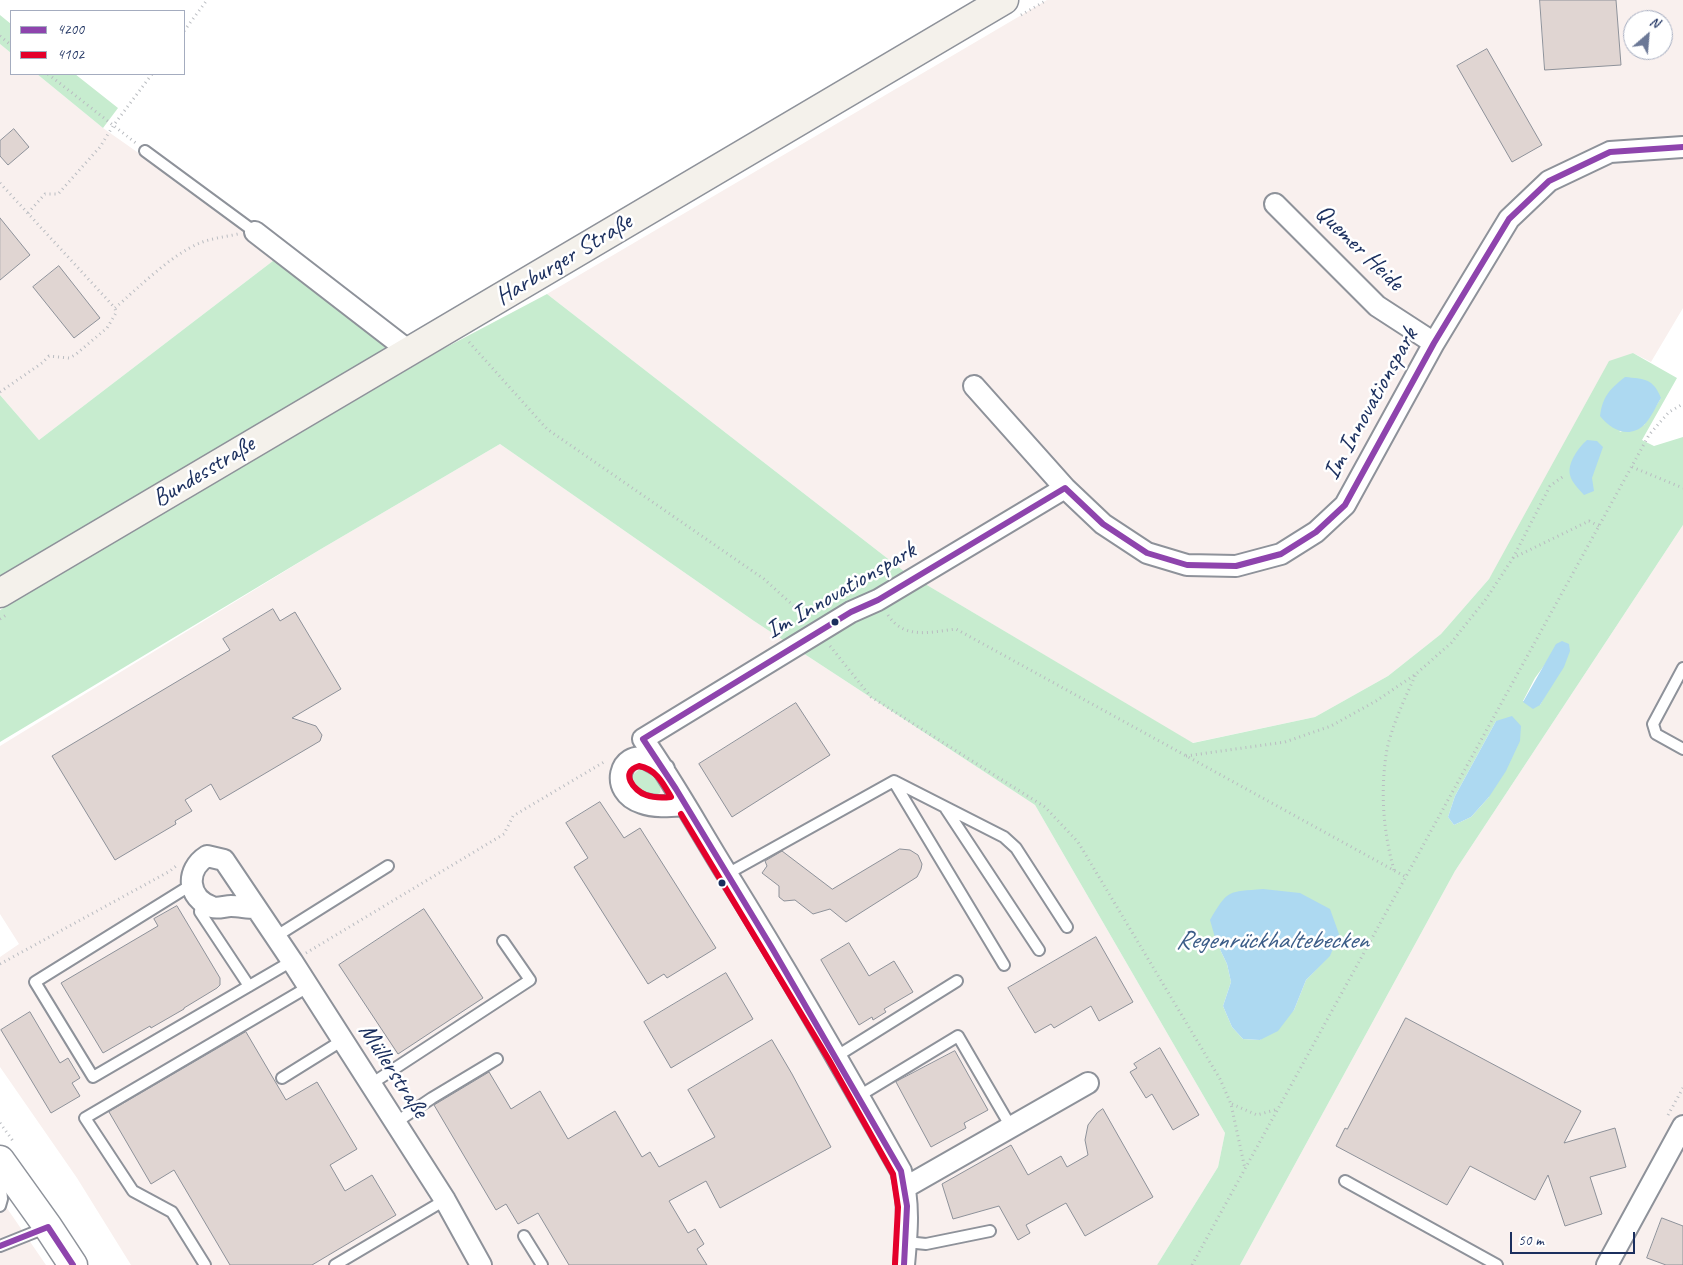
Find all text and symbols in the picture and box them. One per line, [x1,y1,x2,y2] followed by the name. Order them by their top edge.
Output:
[10,10,185,75] legend
[1623,10,1673,60] north arrow
[1647,13,1662,32] text: N
[57,20,84,39] text: 4200
[57,45,84,64] text: 4102
[1308,198,1410,298] street label: Quemer Heide
[490,207,638,313] street label: Harburger Straße
[1317,323,1425,485] street label: Im Innovationspark
[147,430,261,514] street label: Bundesstraße
[761,536,921,646] street label: Im Innovationspark
[830,617,840,627] unlabelled marker
[717,878,727,888] unlabelled marker
[1176,925,1368,957] water label: Regenrückhaltebecken
[351,1018,435,1124] street label: Müllerstraße
[1513,1222,1638,1254] scale bar
[1518,1231,1544,1250] text: 50 m

